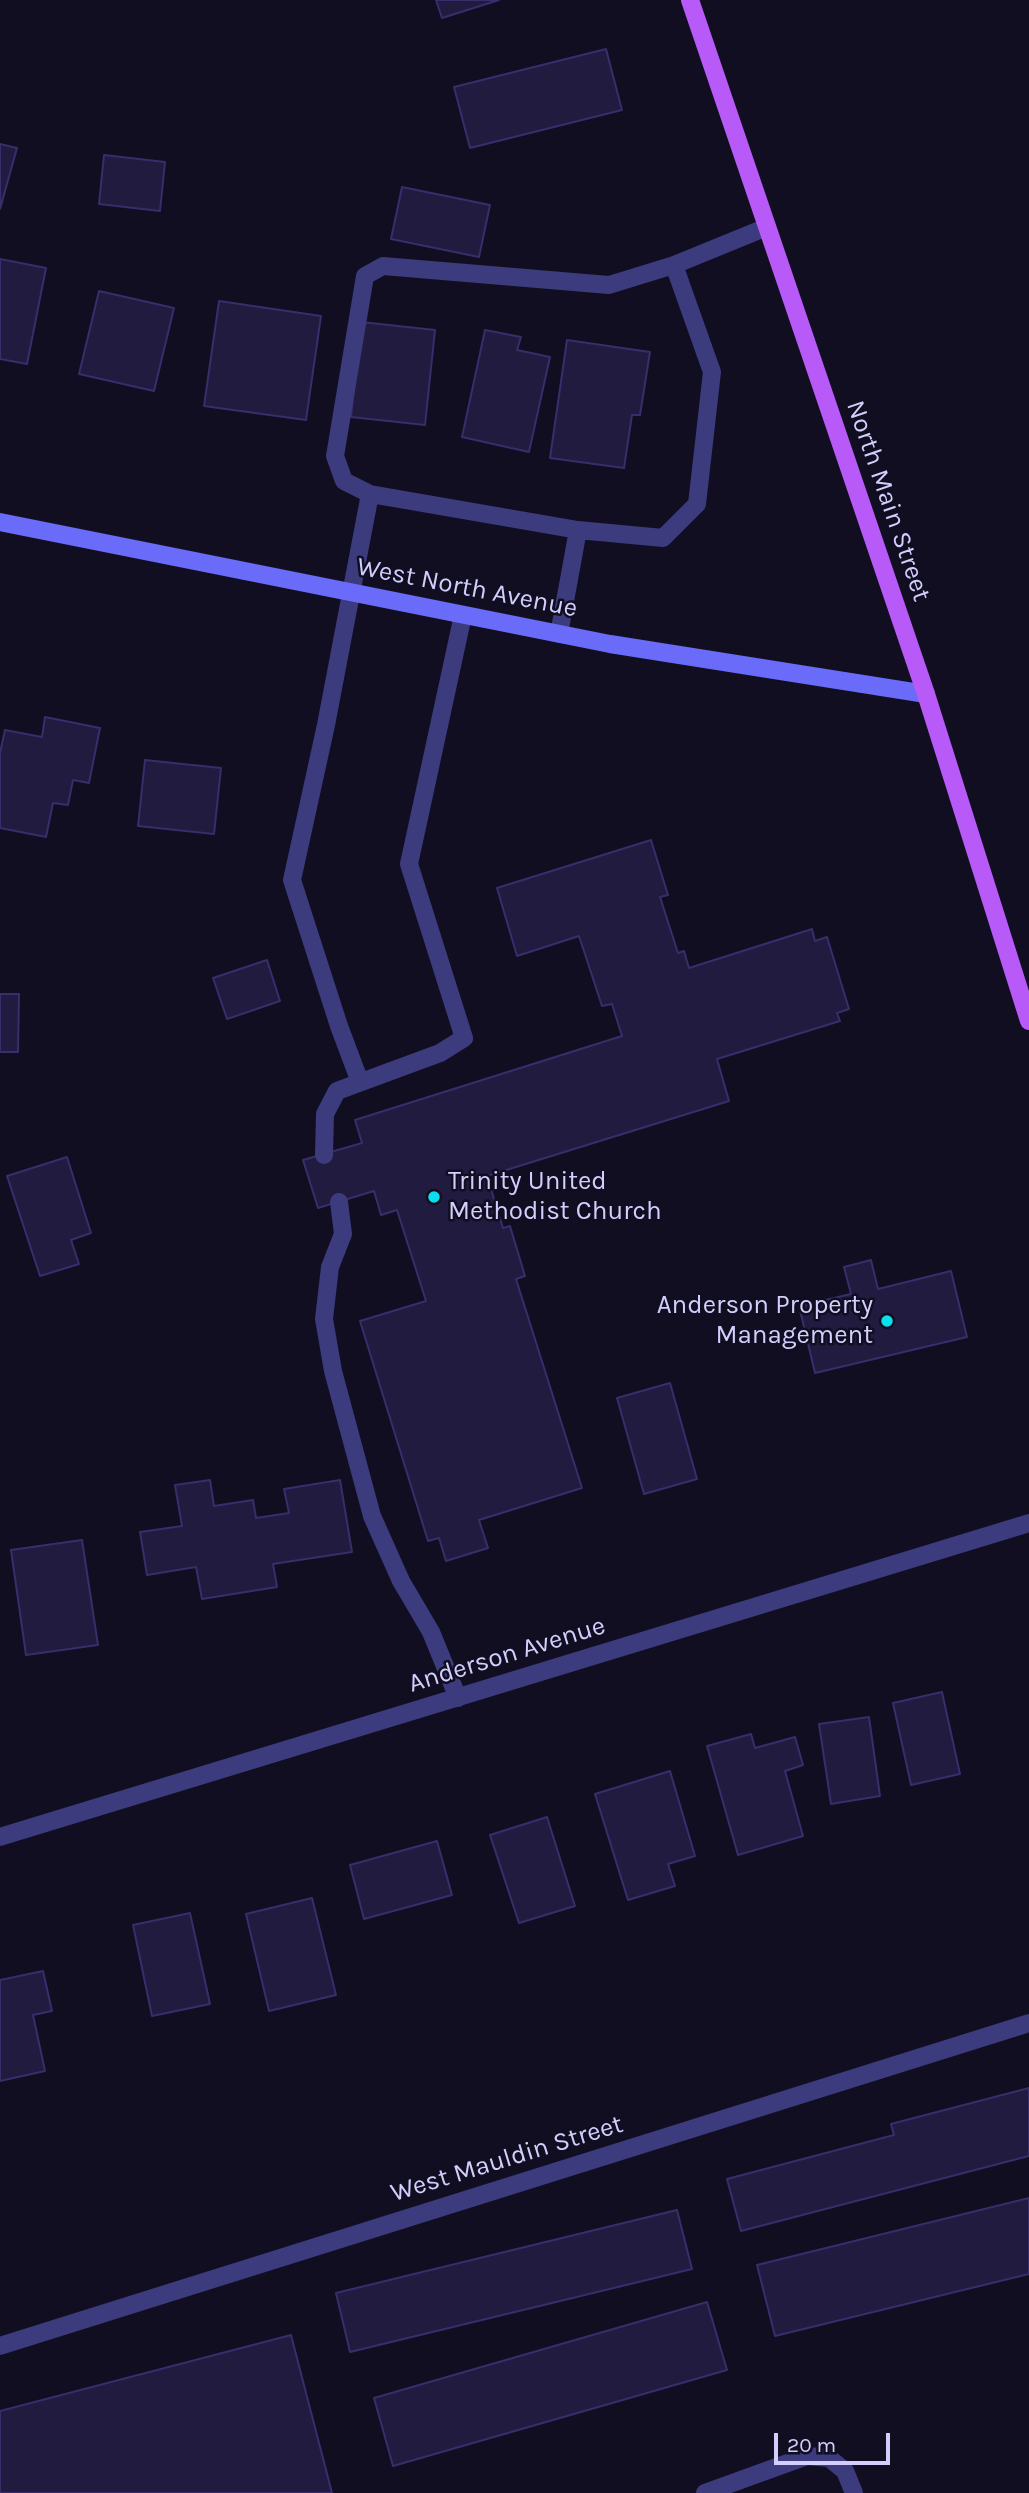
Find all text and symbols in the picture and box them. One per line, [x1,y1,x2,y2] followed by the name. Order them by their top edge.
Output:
[839,396,937,606] street label: North Main Street
[354,551,580,625] street label: West North Avenue
[448,1166,662,1228] place label: Trinity United Methodist Church
[426,1189,442,1205] marker: Trinity United Methodist Church
[657,1290,873,1352] place label: Anderson Property Management
[879,1313,895,1329] marker: Anderson Property Management
[405,1610,609,1700] street label: Anderson Avenue
[387,2109,627,2209] street label: West Mauldin Street
[777,2420,892,2464] scale bar
[787,2433,836,2457] text: 20 m

